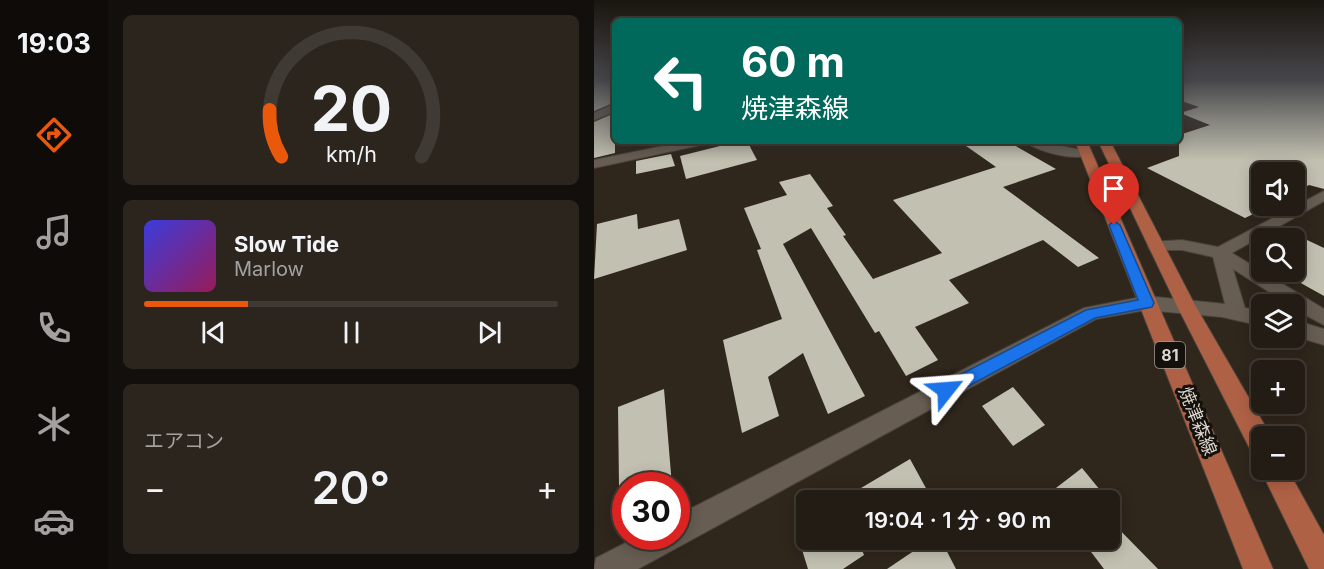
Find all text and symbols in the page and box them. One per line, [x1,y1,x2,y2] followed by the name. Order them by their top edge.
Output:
[17,27,91,60] text: 19:03
[741,36,845,87] text: 60 m
[642,42,720,120] icon: left
[310,71,392,146] text: 20
[741,92,849,125] text: 焼津森線
[33,114,75,156] icon: directions
[326,141,376,167] text: km/h
[1251,162,1305,480] map controls
[1251,162,1305,216] button: sound
[1088,163,1139,225] pin
[1097,172,1130,205] icon: arrive
[33,211,75,253] icon: music
[1251,228,1305,282] button: search
[234,231,339,257] text: Slow Tide
[234,257,304,281] text: Marlow
[1251,294,1305,348] button: layers
[33,307,75,349] icon: phone
[197,316,230,349] icon: previous
[335,316,368,349] icon: pause
[473,316,506,349] icon: next
[1155,342,1185,368] road number: 81
[914,358,978,422] position arrow
[1251,360,1305,414] button: +
[1175,384,1221,458] street label: 焼津森線
[33,403,75,445] icon: climate
[1251,426,1305,480] button: −
[144,429,224,453] text: エアコン
[312,460,390,515] text: 20°
[144,468,166,508] text: −
[536,468,558,508] text: +
[612,472,690,550] speed limit sign: 30
[33,500,75,542] icon: car
[865,507,1051,533] text: 19:04 · 1 分 · 90 m

